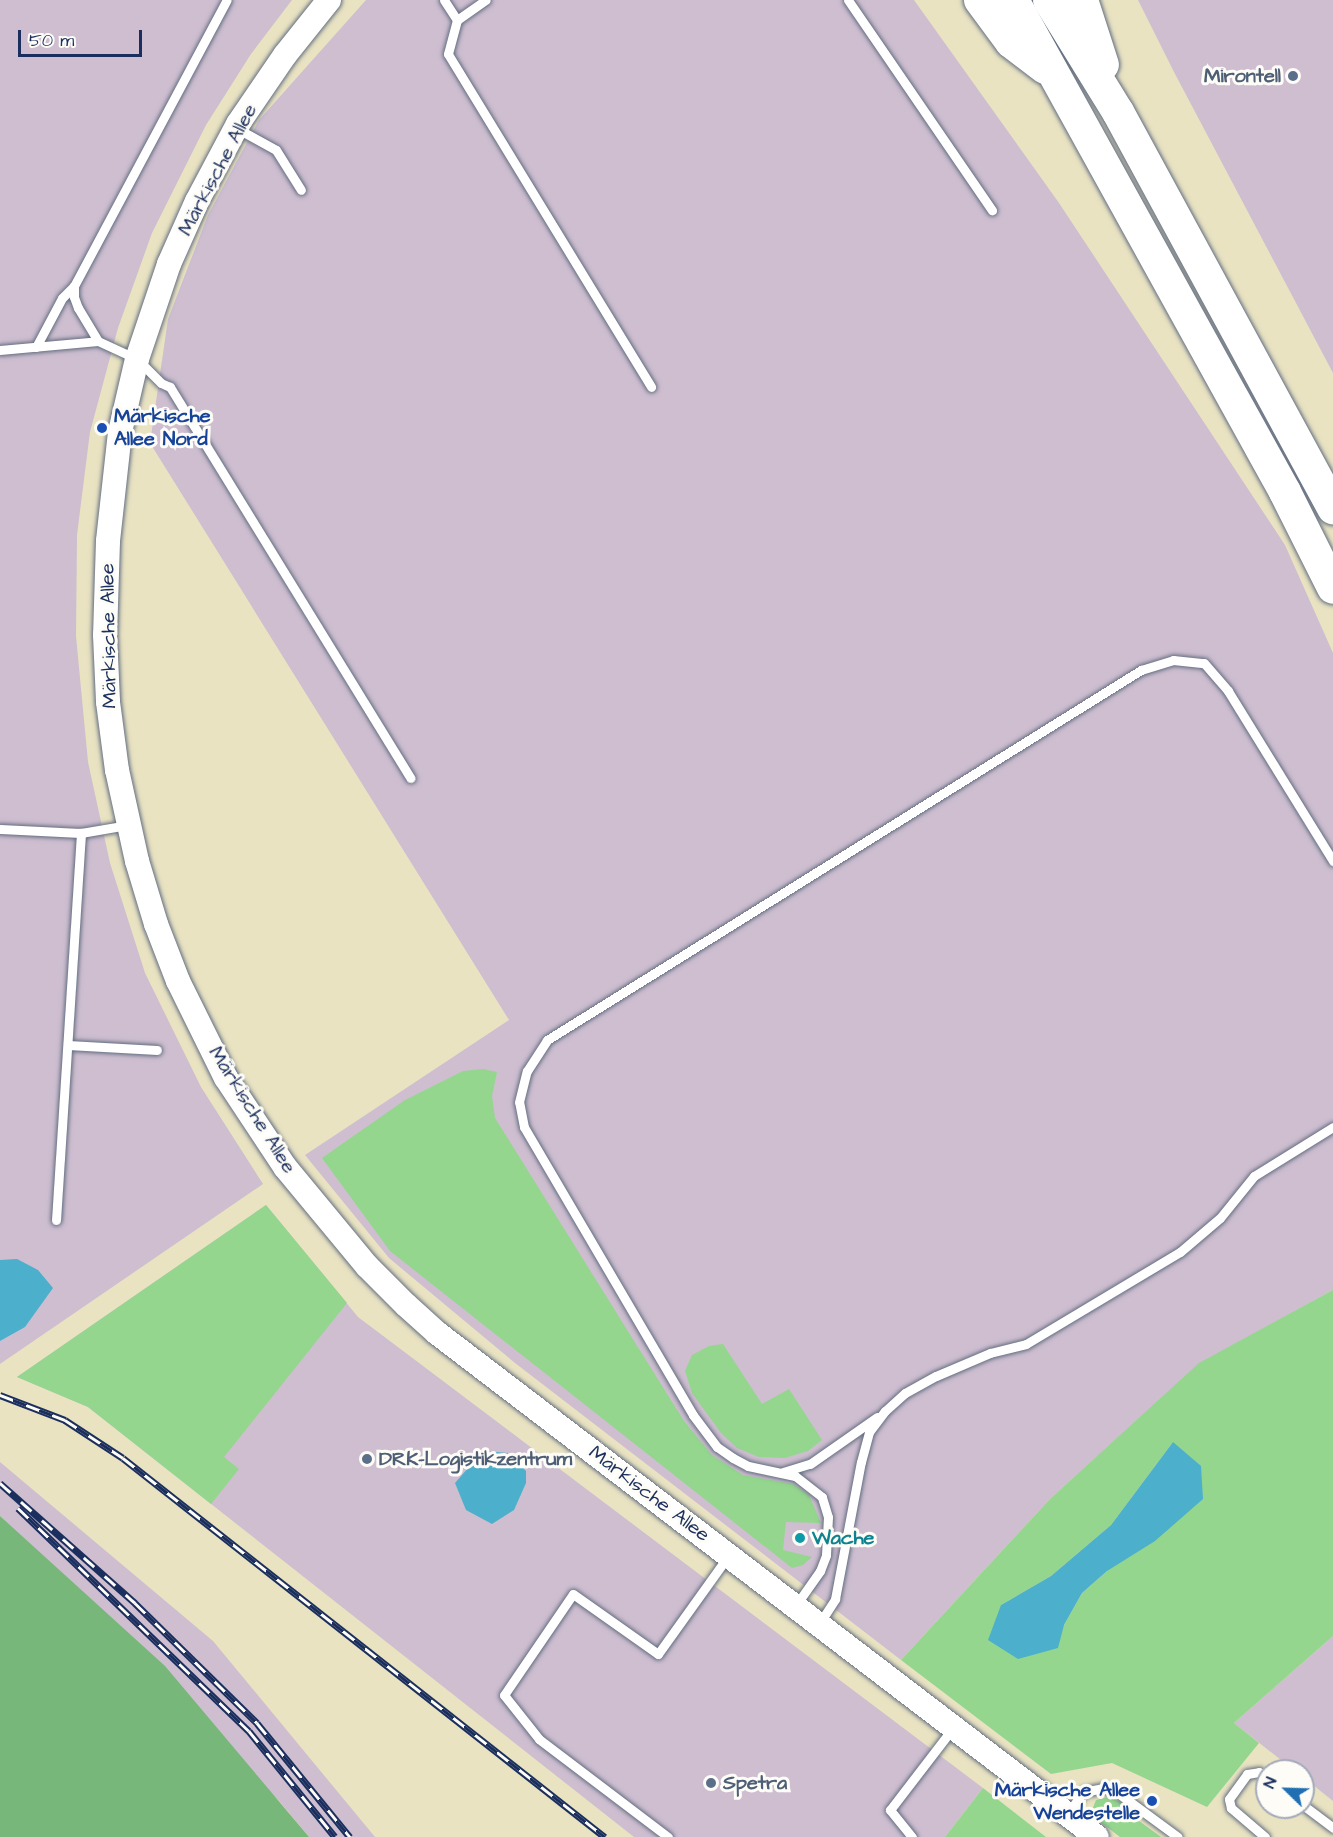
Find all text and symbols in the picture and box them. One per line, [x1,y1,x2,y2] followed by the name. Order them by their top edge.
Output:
[21,18,146,56] scale bar
[29,28,74,53] text: 50 m
[1204,64,1281,88] place label: Mirontell
[1286,69,1300,83] marker: Mirontell
[173,100,263,240] street label: Märkische Allee
[114,404,210,451] place label: Märkische Allee Nord
[95,421,109,435] marker: Märkische Allee Nord
[96,563,122,709] street label: Märkische Allee
[203,1042,301,1178] street label: Märkische Allee
[584,1441,714,1547] street label: Märkische Allee
[379,1447,572,1471] place label: DRK-Logistikzentrum
[360,1452,374,1466] marker: DRK-Logistikzentrum
[812,1526,874,1550] place label: Wache
[793,1531,807,1545] marker: Wache
[1255,1759,1315,1819] north arrow
[723,1771,787,1795] place label: Spetra
[1258,1774,1282,1792] text: N
[704,1776,718,1790] marker: Spetra
[995,1778,1140,1825] place label: Märkische Allee Wendestelle
[1145,1794,1159,1808] marker: Märkische Allee Wendestelle

